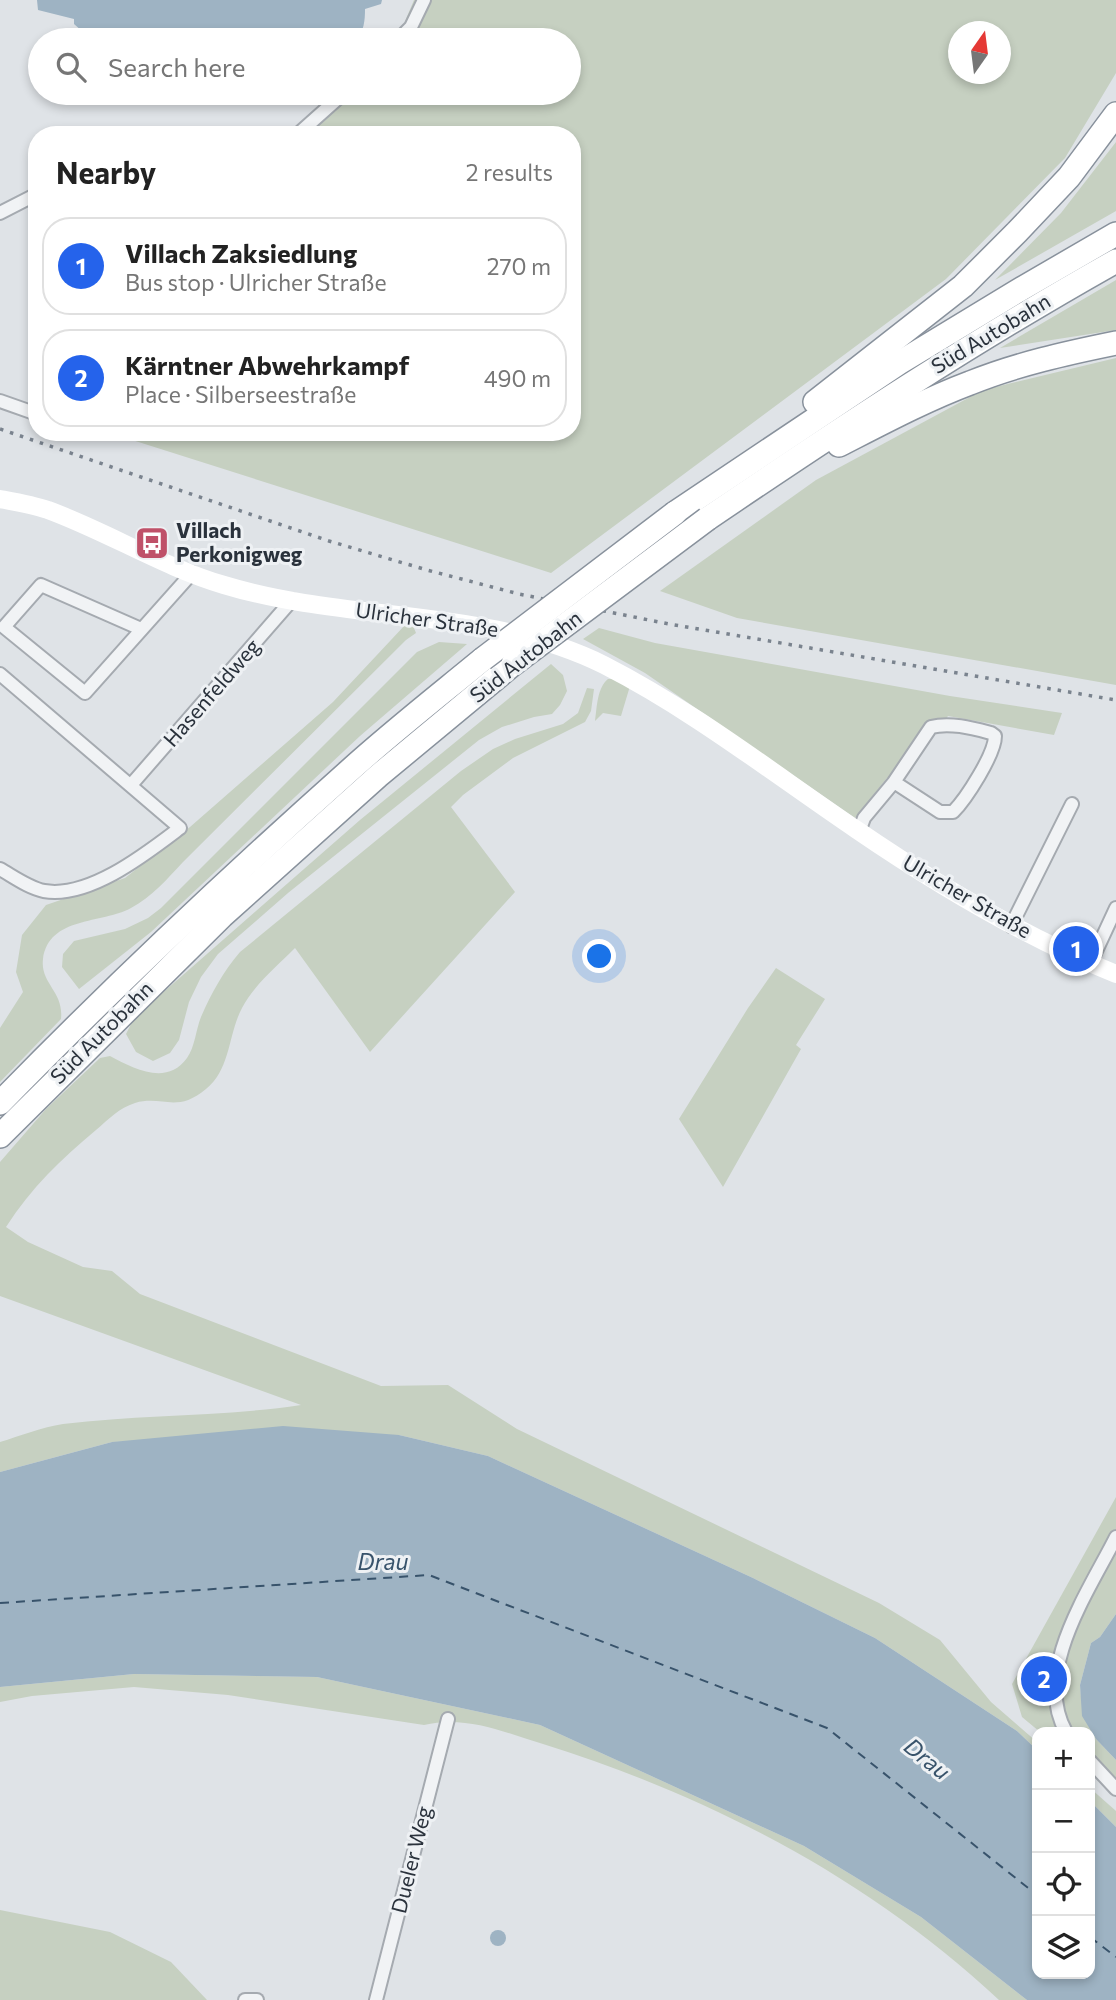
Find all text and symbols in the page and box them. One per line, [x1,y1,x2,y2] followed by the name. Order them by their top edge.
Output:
[948,21,1011,84] north arrow
[28,28,581,105] search box
[52,48,90,86] icon: search
[108,51,246,82] text: Search here
[56,153,156,190] text: Nearby
[466,158,553,186] text: 2 results
[125,237,357,268] text: Villach Zaksiedlung
[76,252,86,280] text: 1
[487,252,551,280] text: 270 m
[125,268,387,296] text: Bus stop · Ulricher Straße
[926,287,1054,378] street label: Süd Autobahn
[125,349,409,380] text: Kärntner Abwehrkampf
[74,364,88,392] text: 2
[484,364,551,392] text: 490 m
[125,380,356,408] text: Place · Silberseestraße
[176,517,303,566] place label: Villach Perkonigweg
[133,524,171,562] bus stop icon: Villach Perkonigweg
[354,596,500,641] street label: Ulricher Straße
[464,605,586,707] street label: Süd Autobahn
[157,633,264,751] street label: Hasenfeldweg
[899,849,1036,943] street label: Ulricher Straße
[1053,923,1099,975] pin: 1
[582,939,616,973] your location
[44,975,157,1088] street label: Süd Autobahn
[358,1547,409,1575] water label: Drau
[1021,1653,1067,1705] pin: 2
[1032,1727,1095,1979] map controls
[1032,1727,1095,1790] button: +
[899,1731,956,1785] water label: Drau
[1032,1790,1095,1853] button: −
[385,1803,436,1916] street label: Dueler Weg
[1032,1853,1095,1916] button: locate
[1032,1916,1095,1979] button: layers

